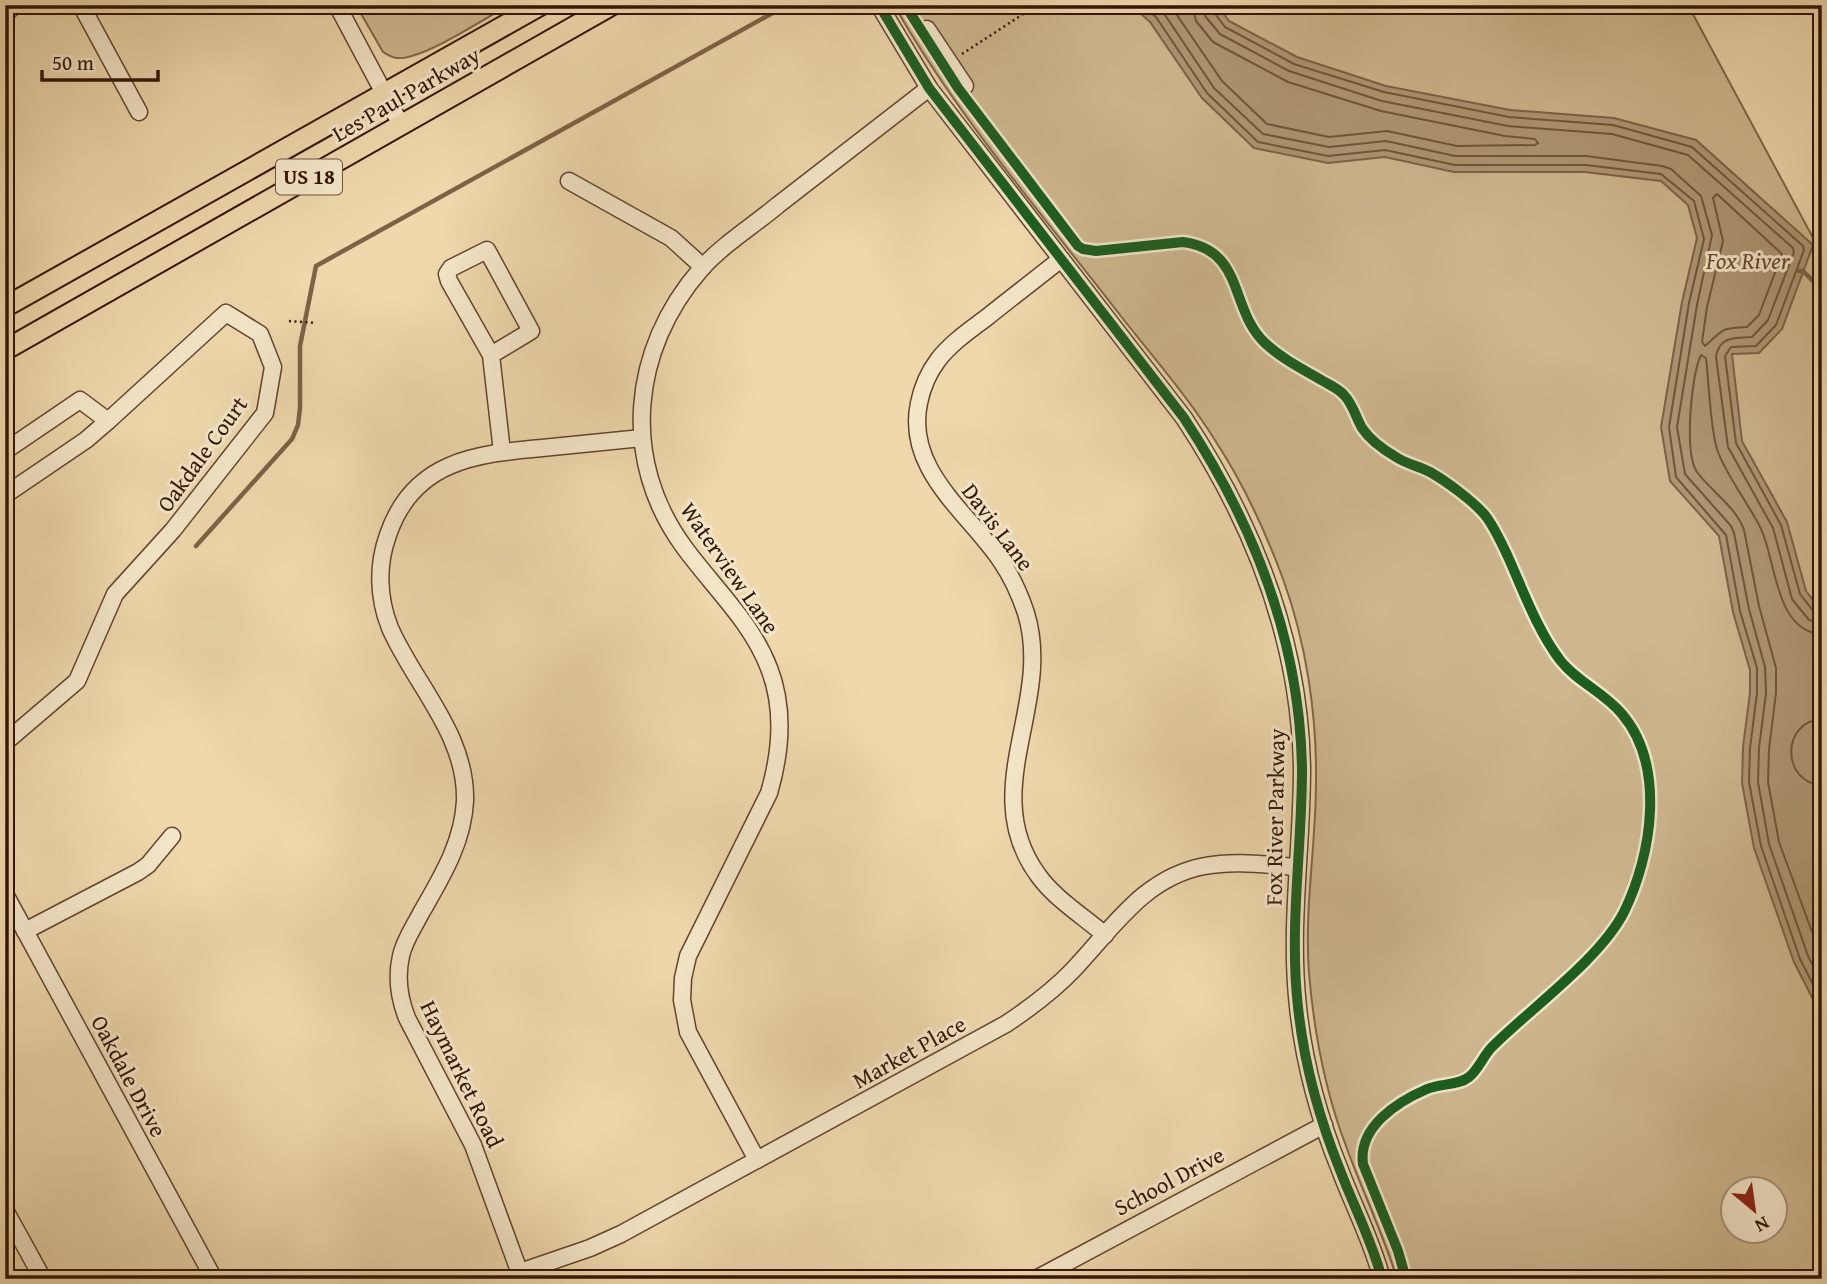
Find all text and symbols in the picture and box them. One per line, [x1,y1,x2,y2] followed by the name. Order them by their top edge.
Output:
[326,37,486,149] street label: Les Paul Parkway
[42,38,158,82] scale bar
[52,47,94,78] text: 50 m
[276,160,342,194] road number: US 18
[1705,243,1791,278] water label: Fox River
[148,389,255,519] street label: Oakdale Court
[954,476,1042,578] street label: Davis Lane
[673,495,788,640] street label: Waterview Lane
[1256,728,1293,906] street label: Fox River Parkway
[413,995,513,1154] street label: Haymarket Road
[846,1007,971,1096] street label: Market Place
[84,1009,175,1142] street label: Oakdale Drive
[1108,1138,1230,1223] street label: School Drive
[1718,1176,1788,1246] north arrow
[1750,1210,1775,1240] text: N

